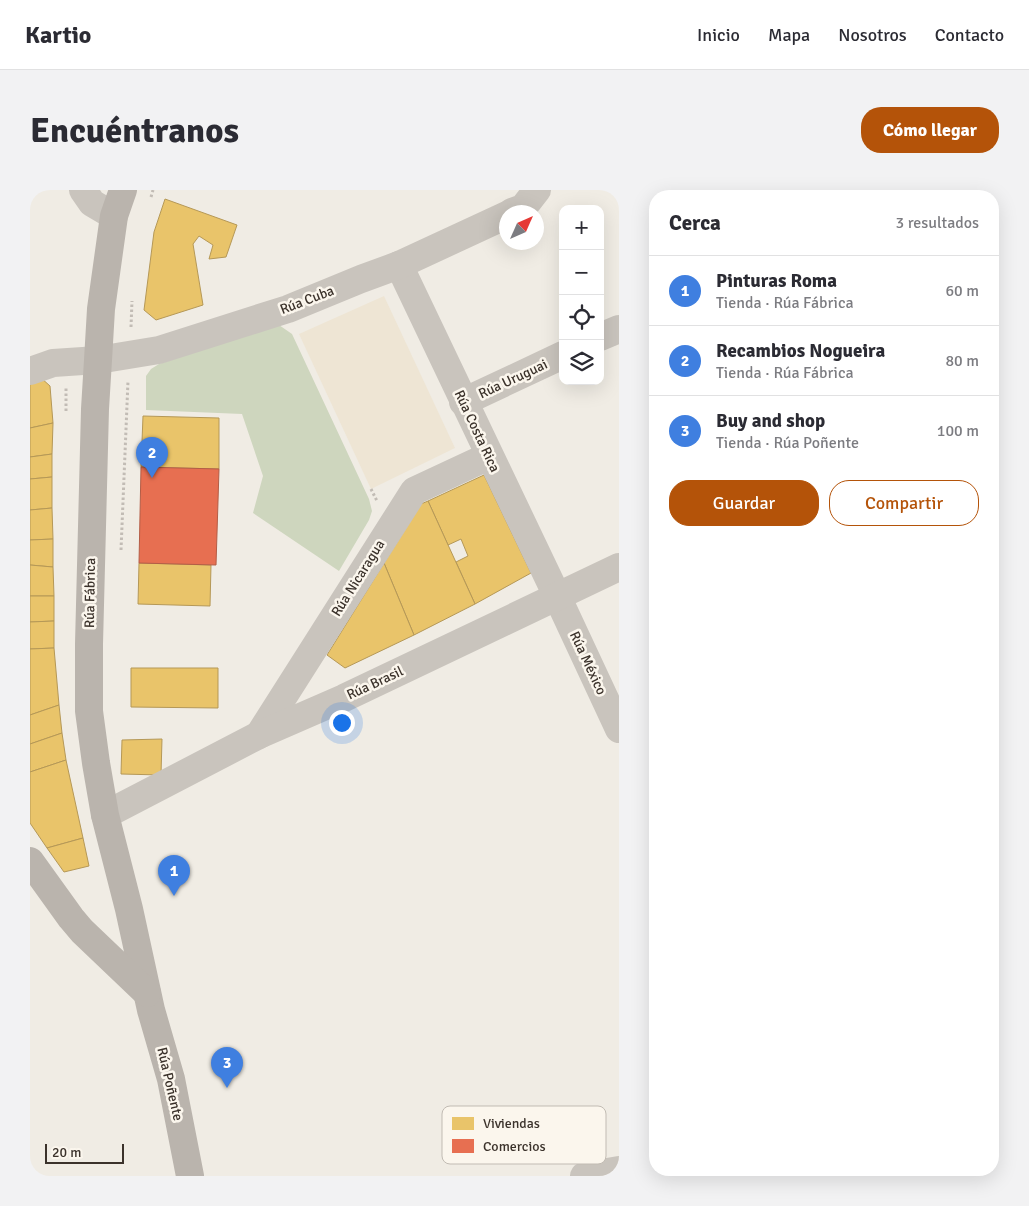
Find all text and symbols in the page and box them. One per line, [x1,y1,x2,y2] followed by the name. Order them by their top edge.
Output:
[25,20,91,50] text: Kartio
[697,24,740,46] text: Inicio
[768,24,810,46] text: Mapa
[838,24,907,46] text: Nosotros
[935,24,1004,46] text: Contacto
[861,107,999,153] button: Cómo llegar
[30,109,239,152] text: Encuéntranos
[499,205,544,250] north arrow
[559,205,604,385] map controls
[559,205,604,250] button: +
[669,210,721,236] text: Cerca
[896,213,979,233] text: 3 resultados
[559,250,604,295] button: −
[716,269,837,293] text: Pinturas Roma
[681,281,689,301] text: 1
[945,281,979,301] text: 60 m
[278,282,336,318] street label: Rúa Cuba
[716,293,854,313] text: Tienda · Rúa Fábrica
[559,295,604,340] button: locate
[716,339,885,363] text: Recambios Nogueira
[559,340,604,385] button: layers
[681,351,689,371] text: 2
[945,351,979,371] text: 80 m
[476,356,550,402] street label: Rúa Uruguai
[716,363,854,383] text: Tienda · Rúa Fábrica
[451,387,503,475] street label: Rúa Costa Rica
[716,409,825,433] text: Buy and shop
[681,421,689,441] text: 3
[937,421,979,441] text: 100 m
[716,433,859,453] text: Tienda · Rúa Poñente
[136,437,168,478] pin: 2
[669,480,819,526] button: Guardar
[829,480,979,526] button: Compartir
[328,537,388,619] street label: Rúa Nicaragua
[81,558,99,628] street label: Rúa Fábrica
[566,628,610,698] street label: Rúa México
[344,663,406,703] street label: Rúa Brasil
[329,710,355,736] your location
[158,855,190,896] pin: 1
[153,1046,187,1122] street label: Rúa Poñente
[211,1047,243,1088] pin: 3
[442,1106,606,1164] legend
[483,1115,540,1132] text: Viviendas
[483,1138,546,1155] text: Comercios
[45,1141,124,1164] scale bar
[52,1144,81,1161] text: 20 m

